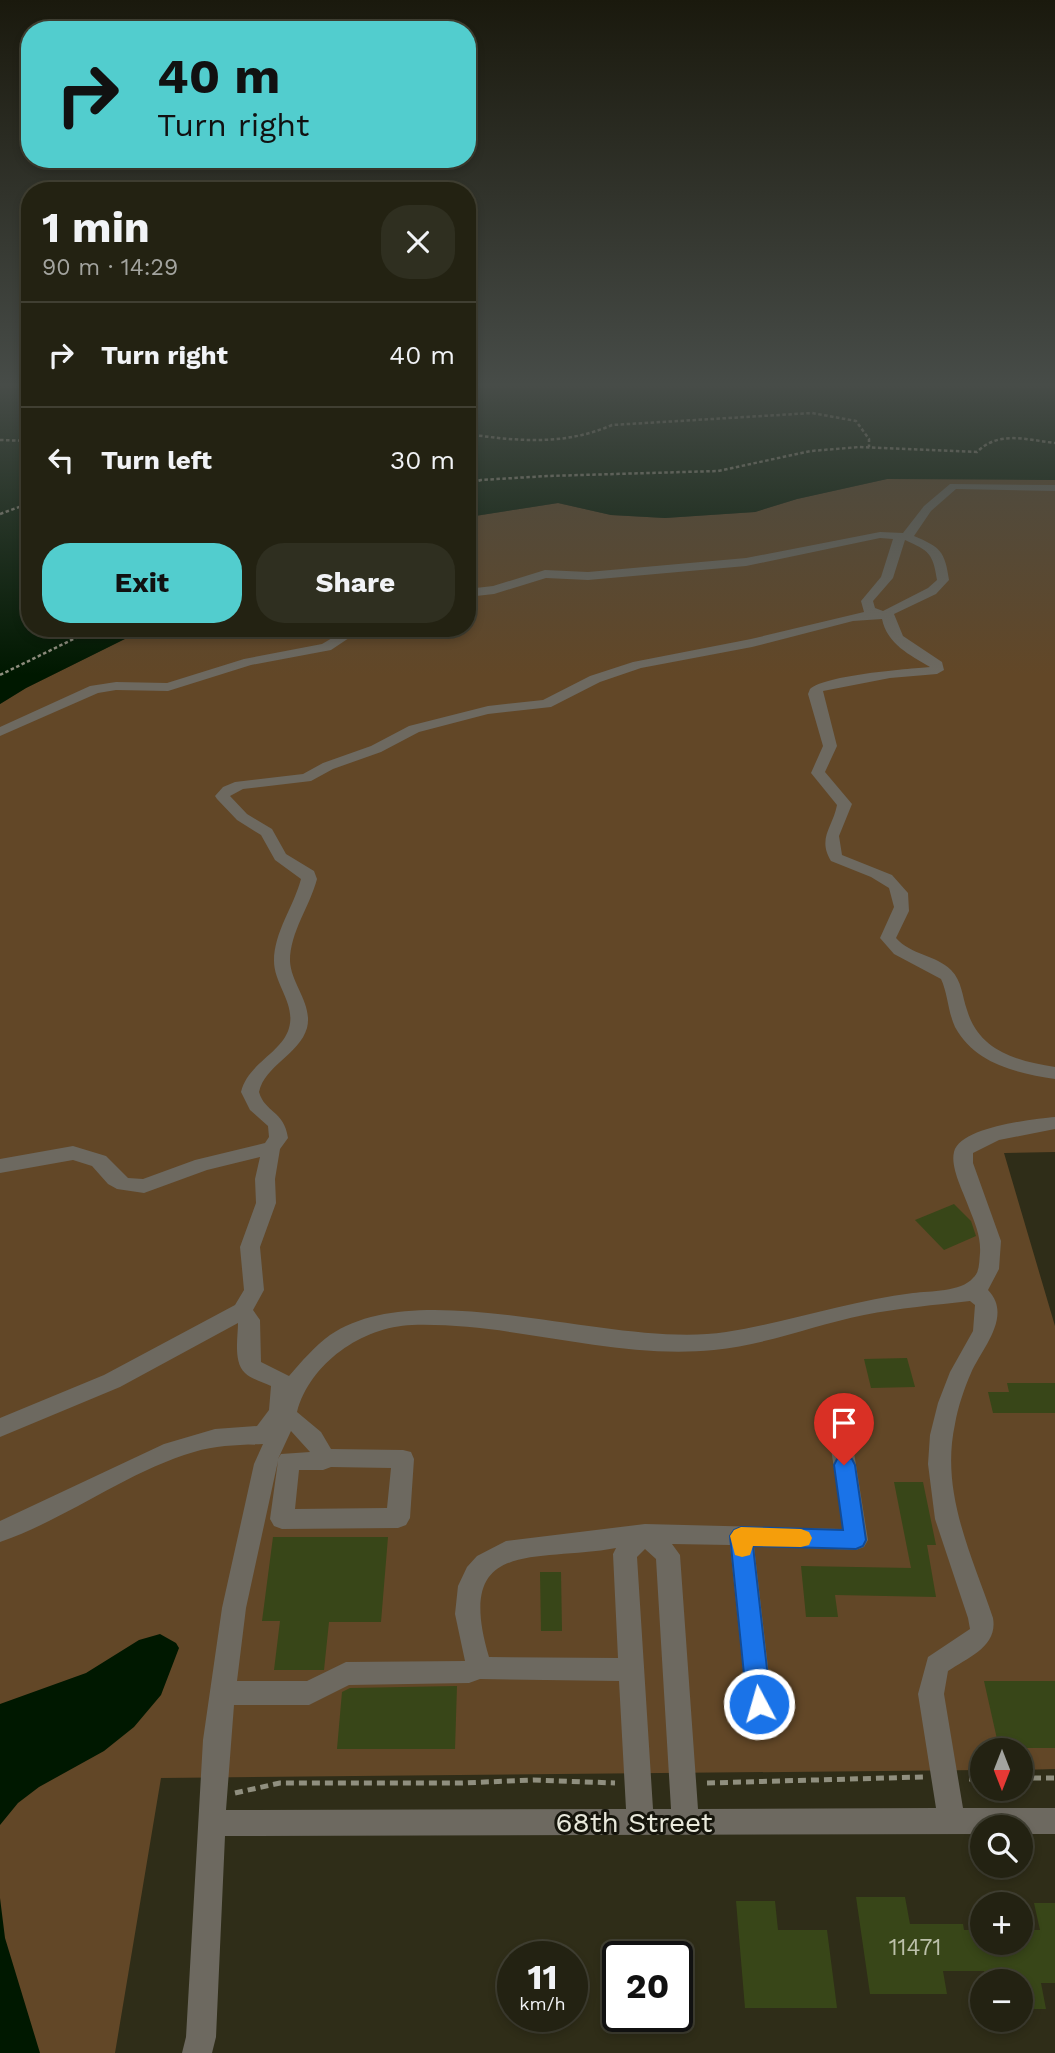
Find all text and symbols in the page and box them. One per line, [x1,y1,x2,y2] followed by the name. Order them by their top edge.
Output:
[157,47,280,105] text: 40 m
[42,49,133,140] icon: right
[157,106,309,144] text: Turn right
[42,203,150,252] text: 1 min
[381,205,455,279] button: close
[42,254,178,281] text: 90 m · 14:29
[42,336,80,374] icon: right
[101,340,228,370] text: Turn right
[389,340,455,370] text: 40 m
[42,441,80,479] icon: left
[101,445,212,475] text: Turn left
[390,445,455,475] text: 30 m
[42,543,242,623] button: Exit
[256,543,455,623] button: Share
[814,1393,874,1465] pin
[825,1404,863,1442] icon: arrive
[722,1667,796,1741] position arrow
[970,1738,1032,1801] north arrow
[970,1738,1033,2032] map controls
[555,1806,713,1839] street label: 68th Street
[970,1815,1033,1878] button: search
[970,1892,1033,1955] button: +
[889,1934,941,1961] house number: 11471
[602,1941,693,2032] speed limit sign: 20
[527,1956,558,1998] text: 11
[970,1969,1033,2032] button: −
[519,1993,566,2014] text: km/h

